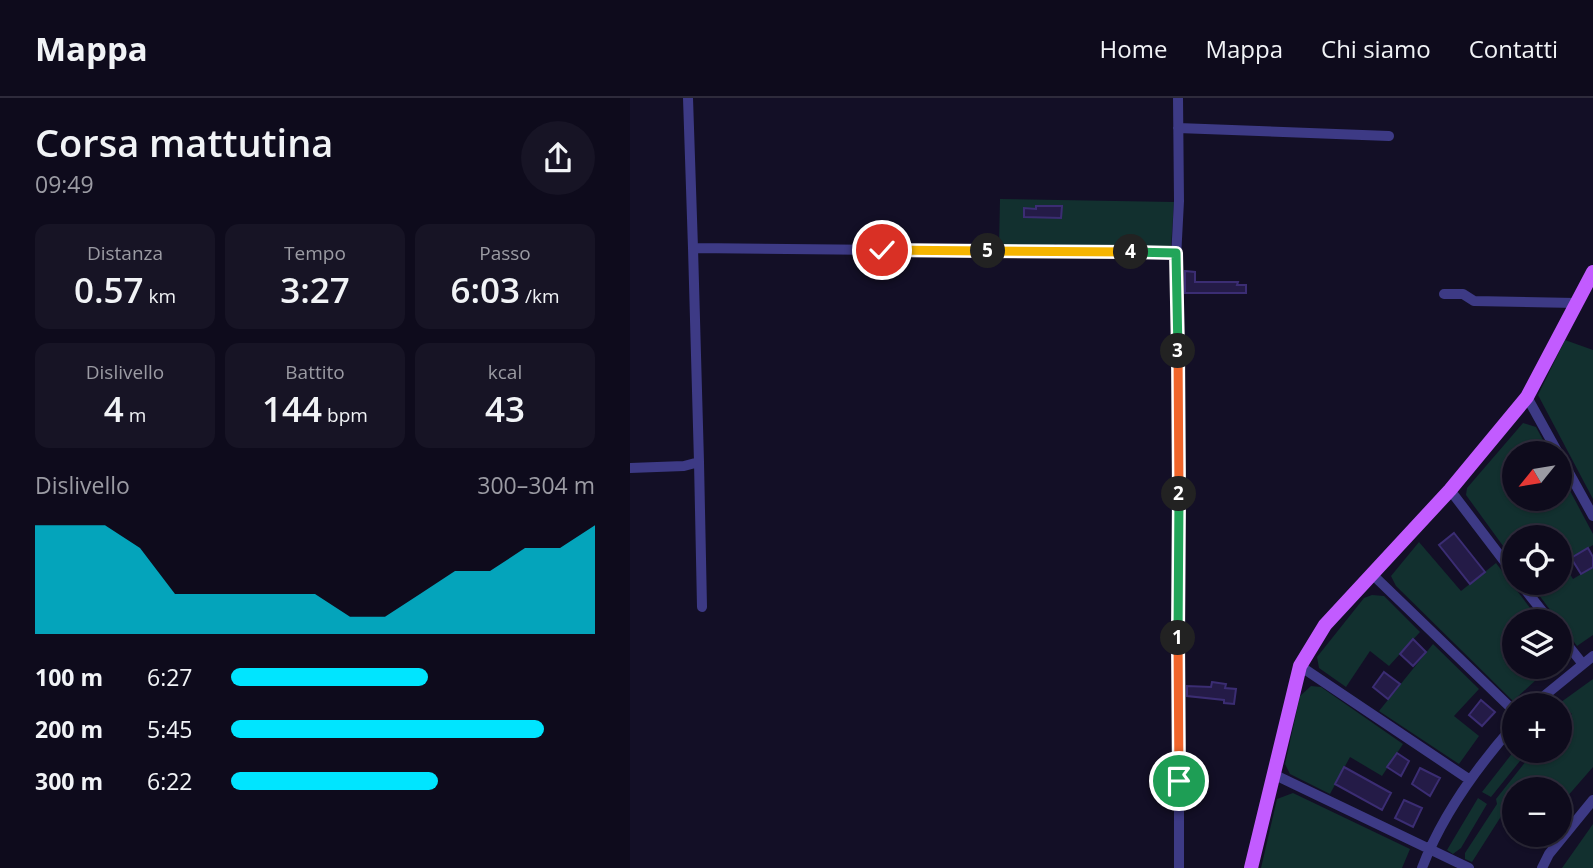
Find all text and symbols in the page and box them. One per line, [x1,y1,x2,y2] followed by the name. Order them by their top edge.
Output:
[35,26,148,71] text: Mappa
[1100,32,1167,65] text: Home
[1205,32,1283,65] text: Mappa
[1321,32,1431,65] text: Chi siamo
[1469,32,1558,65] text: Contatti
[35,116,333,168] text: Corsa mattutina
[521,121,595,195] button: share
[35,168,94,200] text: 09:49
[852,220,912,280] pin
[863,231,901,269] icon: check
[970,234,1006,268] pin: 5
[1114,234,1148,270] pin: 4
[982,237,993,263] text: 5
[1125,238,1136,264] text: 4
[87,240,163,266] text: Distanza
[284,240,346,266] text: Tempo
[479,240,531,266] text: Passo
[74,266,144,313] text: 0.57
[280,266,350,313] text: 3:27
[450,266,520,313] text: 6:03
[144,283,176,309] text: km
[520,283,560,309] text: /km
[1160,334,1196,368] pin: 3
[1172,337,1183,363] text: 3
[86,359,164,385] text: Dislivello
[285,359,345,385] text: Battito
[488,359,522,385] text: kcal
[104,385,124,432] text: 4
[262,385,322,432] text: 144
[485,385,525,432] text: 43
[124,402,146,428] text: m
[322,402,368,428] text: bpm
[1502,441,1572,511] north arrow
[1502,441,1572,847] map controls
[35,469,130,501] text: Dislivello
[477,469,595,501] text: 300–304 m
[1162,476,1196,512] pin: 2
[1173,480,1184,506] text: 2
[1502,525,1572,595] button: locate
[1502,609,1572,679] button: layers
[1160,620,1196,656] pin: 1
[1172,624,1183,650] text: 1
[35,661,103,693] text: 100 m
[147,661,193,693] text: 6:27
[1502,693,1572,763] button: +
[35,713,103,745] text: 200 m
[147,713,193,745] text: 5:45
[1149,751,1209,811] pin
[1160,762,1198,800] icon: arrive
[35,765,103,797] text: 300 m
[147,765,193,797] text: 6:22
[1502,777,1572,847] button: −

